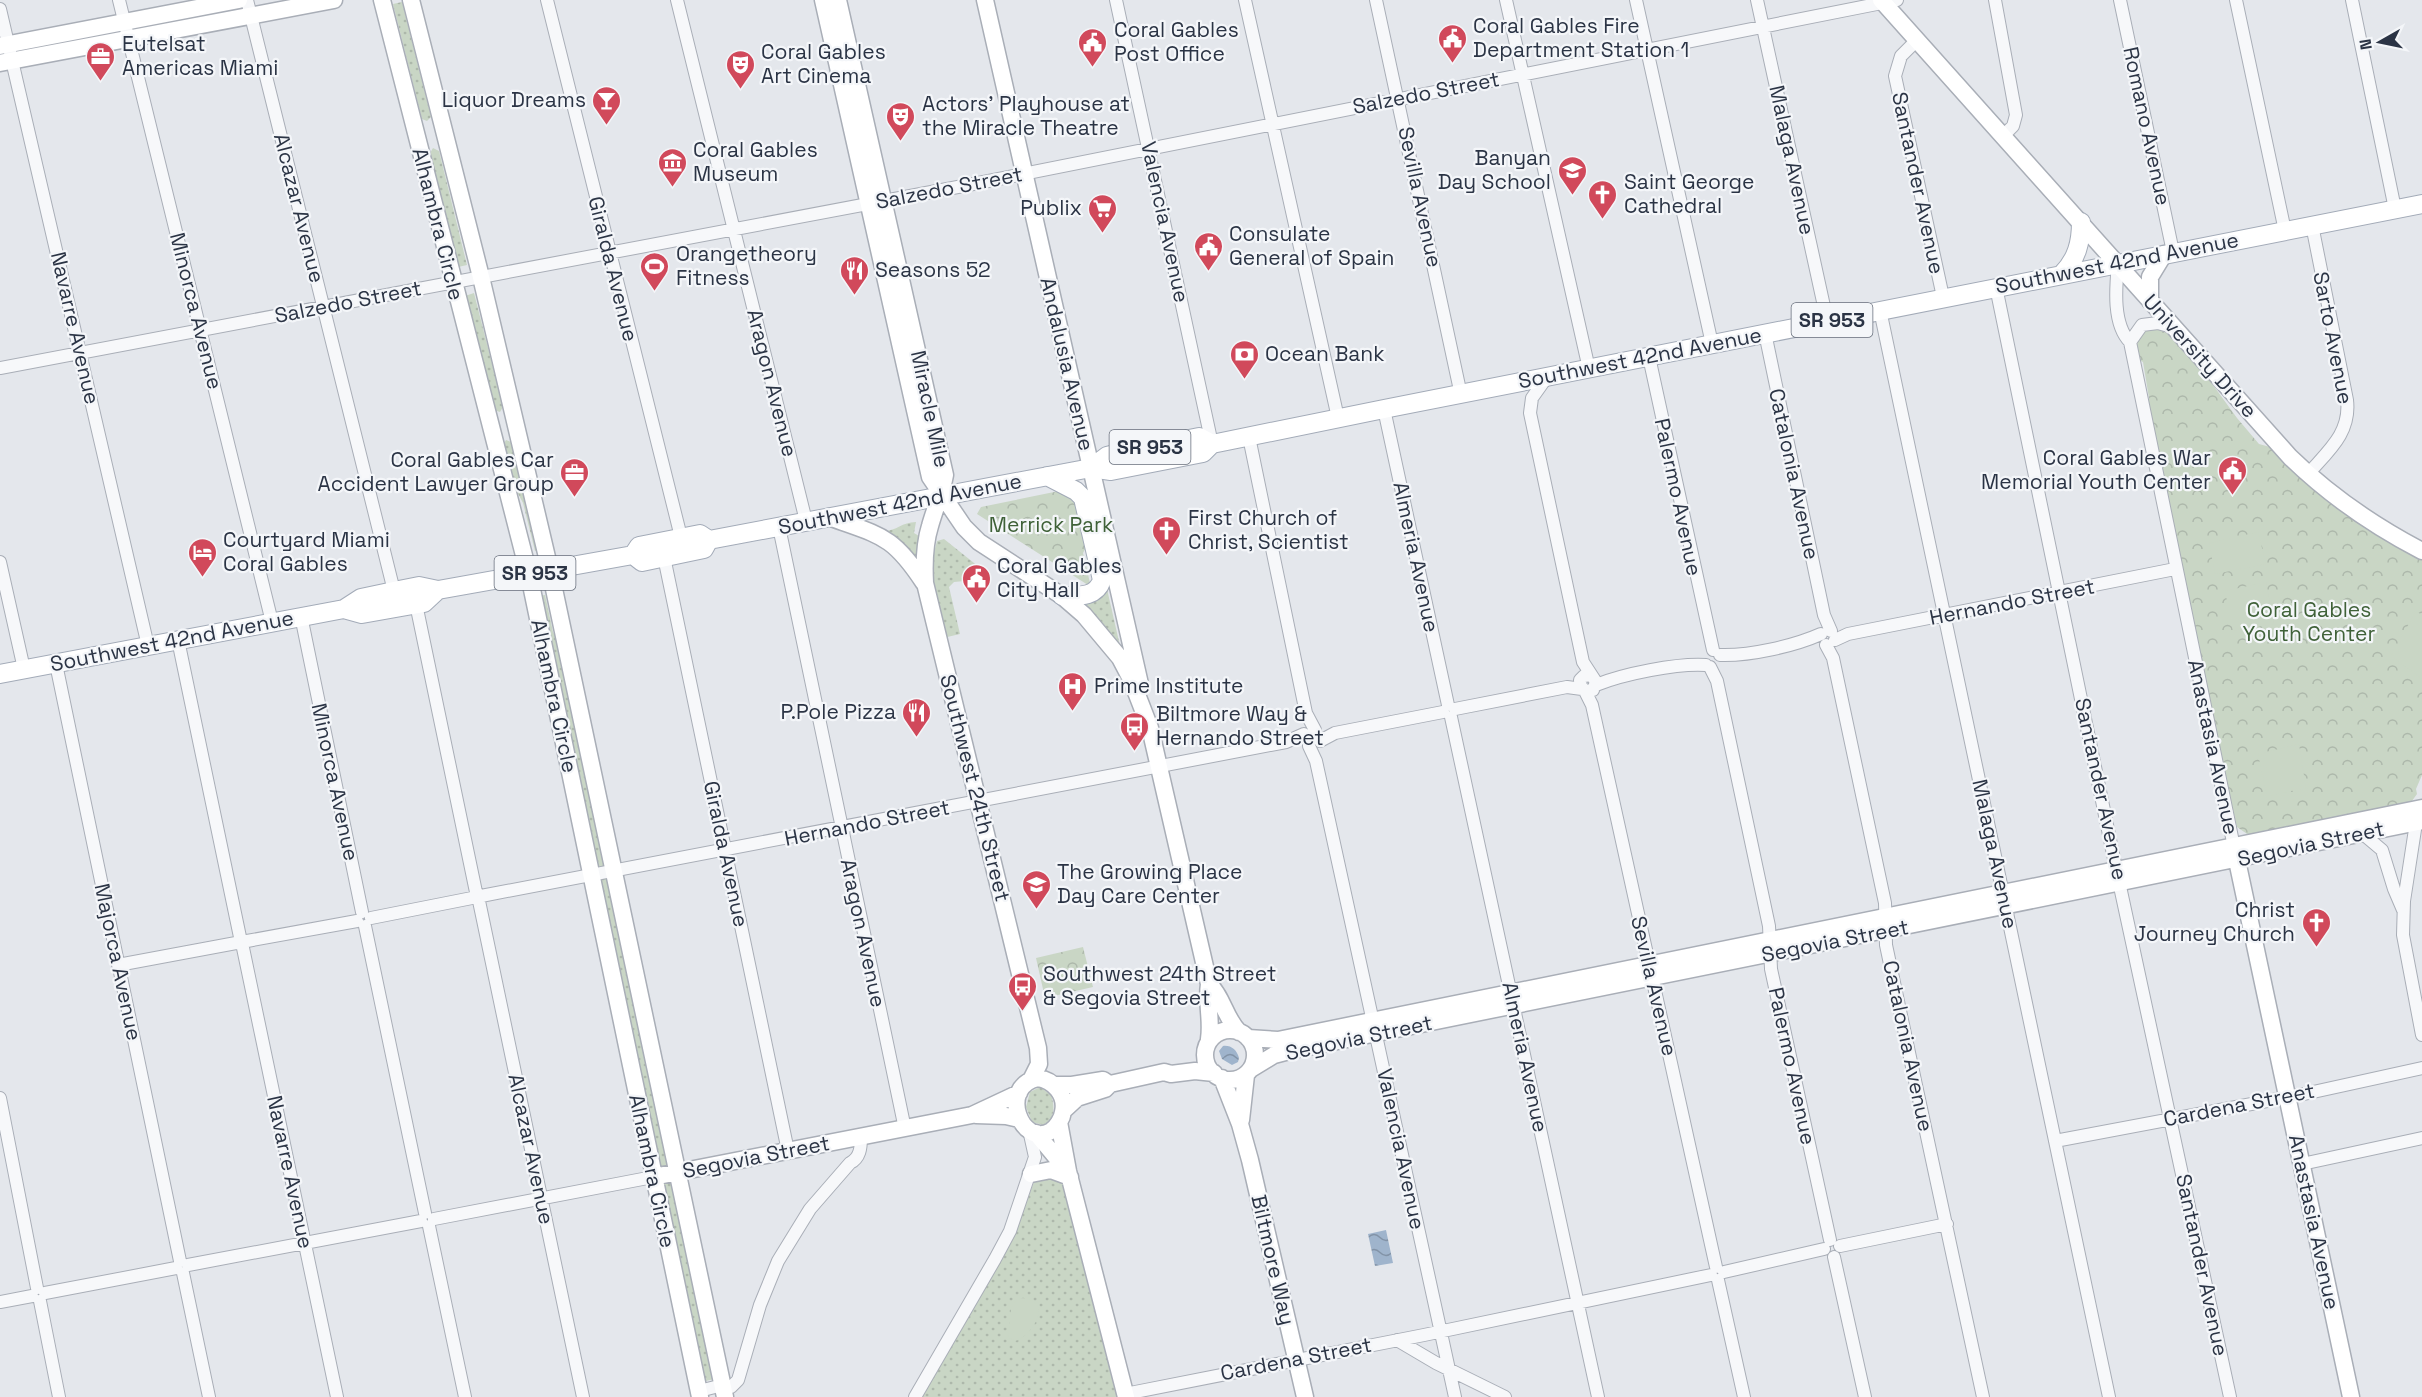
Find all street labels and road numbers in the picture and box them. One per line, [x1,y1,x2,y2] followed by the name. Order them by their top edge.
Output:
[2117,44,2177,208] street label: Romano Avenue
[1350,65,1502,120] street label: Salzedo Street
[1763,83,1821,237] street label: Malaga Avenue
[1886,89,1951,276] street label: Santander Avenue
[1392,124,1449,270] street label: Sevilla Avenue
[268,130,331,285] street label: Alcazar Avenue
[1135,139,1196,305] street label: Valencia Avenue
[406,145,470,303] street label: Alhambra Circle
[873,160,1025,215] street label: Salzedo Street
[582,193,645,344] street label: Giralda Avenue
[1993,226,2241,299] street label: Southwest 42nd Avenue
[164,230,229,392] street label: Minorca Avenue
[45,249,106,407] street label: Navarre Avenue
[2307,269,2360,406] street label: Sarto Avenue
[272,274,424,329] street label: Salzedo Street
[1034,274,1101,453] street label: Andalusia Avenue
[2138,288,2263,423] street label: University Drive
[1792,303,1872,337] road number: SR 953
[741,306,804,460] street label: Aragon Avenue
[1516,321,1764,394] street label: Southwest 42nd Avenue
[905,348,956,470] street label: Miracle Mile
[1763,386,1826,562] street label: Catalonia Avenue
[1649,416,1708,578] street label: Palermo Avenue
[1110,430,1190,464] road number: SR 953
[776,467,1024,540] street label: Southwest 42nd Avenue
[1387,479,1446,635] street label: Almeria Avenue
[494,556,576,590] road number: SR 953
[1927,572,2097,631] street label: Hernando Street
[48,604,296,677] street label: Southwest 42nd Avenue
[525,617,584,775] street label: Alhambra Circle
[2182,657,2245,837] street label: Anastasia Avenue
[934,671,1017,904] street label: Southwest 24th Street
[2069,695,2134,882] street label: Santander Avenue
[306,701,365,863] street label: Minorca Avenue
[1966,777,2024,931] street label: Malaga Avenue
[698,778,755,929] street label: Giralda Avenue
[782,793,952,852] street label: Hernando Street
[2235,815,2387,872] street label: Segovia Street
[835,856,892,1010] street label: Aragon Avenue
[89,881,148,1043] street label: Majorca Avenue
[1625,913,1684,1059] street label: Sevilla Avenue
[1759,913,1911,968] street label: Segovia Street
[1877,958,1940,1134] street label: Catalonia Avenue
[1496,979,1555,1135] street label: Almeria Avenue
[1763,985,1822,1147] street label: Palermo Avenue
[1283,1009,1435,1066] street label: Segovia Street
[1371,1066,1432,1232] street label: Valencia Avenue
[502,1071,561,1227] street label: Alcazar Avenue
[2161,1077,2317,1132] street label: Cardena Street
[623,1092,682,1250] street label: Alhambra Circle
[261,1093,320,1251] street label: Navarre Avenue
[680,1129,832,1184] street label: Segovia Street
[2283,1132,2346,1312] street label: Anastasia Avenue
[2170,1171,2235,1358] street label: Santander Avenue
[1245,1192,1302,1328] street label: Biltmore Way
[1218,1331,1374,1386] street label: Cardena Street

